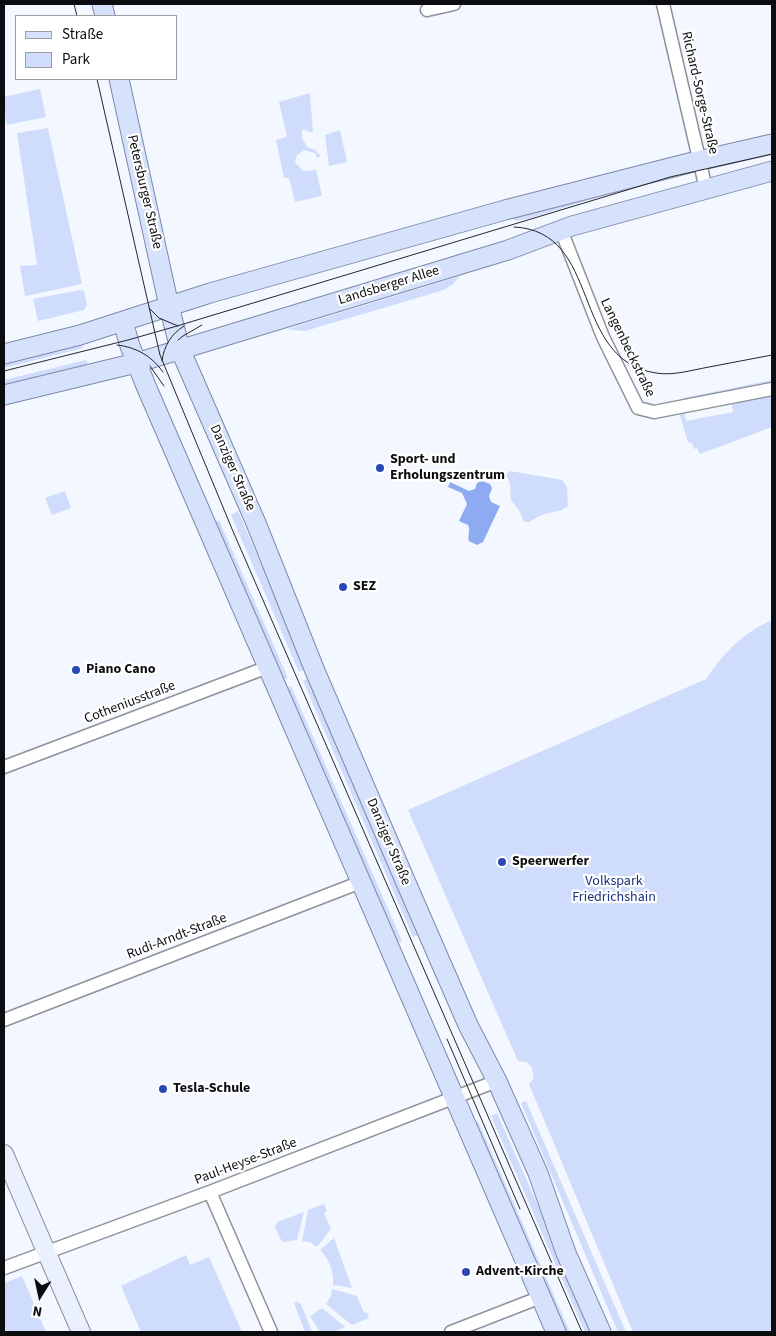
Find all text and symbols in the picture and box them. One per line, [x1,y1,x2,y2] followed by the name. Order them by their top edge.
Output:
[15,15,178,80] legend
[62,24,103,45] text: Straße
[677,30,721,156] street label: Richard-Sorge-Straße
[62,49,90,70] text: Park
[123,133,165,251] street label: Petersburger Straße
[337,263,441,309] street label: Landsberger Allee
[596,296,658,400] street label: Langenbeckstraße
[205,422,259,514] street label: Danziger Straße
[390,452,505,484] place label: Sport- und Erholungszentrum
[374,462,386,474] marker: Sport- und Erholungszentrum
[353,579,376,595] place label: SEZ
[337,581,349,593] marker: SEZ
[86,662,155,678] place label: Piano Cano
[70,664,82,676] marker: Piano Cano
[82,678,178,728] street label: Cotheniusstraße
[362,796,414,888] street label: Danziger Straße
[512,854,589,870] place label: Speerwerfer
[496,856,508,868] marker: Speerwerfer
[572,874,656,906] park label: Volkspark Friedrichshain
[125,910,229,964] street label: Rudi-Arndt-Straße
[173,1081,250,1097] place label: Tesla-Schule
[157,1083,169,1095] marker: Tesla-Schule
[193,1135,299,1189] street label: Paul-Heyse-Straße
[476,1264,564,1280] place label: Advent-Kirche
[460,1266,472,1278] marker: Advent-Kirche
[15,1271,65,1321] north arrow
[31,1300,44,1321] text: N

